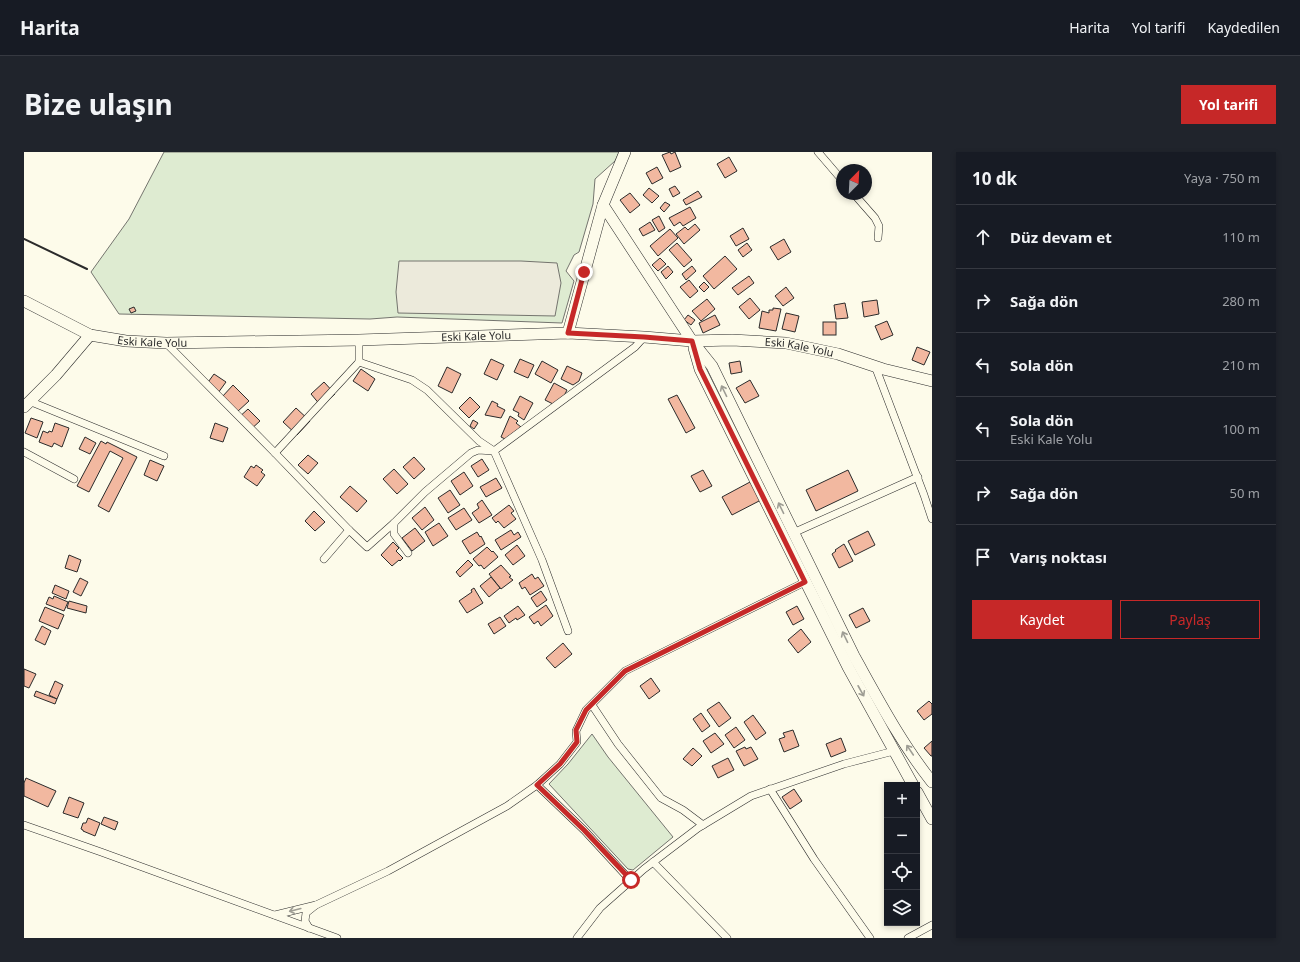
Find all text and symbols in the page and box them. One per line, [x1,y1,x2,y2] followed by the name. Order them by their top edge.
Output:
[20,15,80,41] text: Harita
[1069,18,1110,37] text: Harita
[1132,18,1185,37] text: Yol tarifi
[1207,18,1280,37] text: Kaydedilen
[24,85,173,123] text: Bize ulaşın
[1181,85,1276,124] button: Yol tarifi
[836,164,872,200] north arrow
[972,167,1017,190] text: 10 dk
[1184,169,1260,187] text: Yaya · 750 m
[972,226,994,248] icon: ahead
[1010,227,1112,247] text: Düz devam et
[1222,228,1260,246] text: 110 m
[575,263,593,281] route end
[972,290,994,312] icon: right
[1010,291,1078,311] text: Sağa dön
[1222,292,1260,310] text: 280 m
[441,327,511,344] street label: Eski Kale Yolu
[116,332,187,350] street label: Eski Kale Yolu
[764,334,835,360] street label: Eski Kale Yolu
[972,354,994,376] icon: left
[1010,355,1074,375] text: Sola dön
[1222,356,1260,374] text: 210 m
[720,386,727,398] one-way arrow
[1010,410,1074,430] text: Sola dön
[972,418,994,440] icon: left
[1222,420,1260,438] text: 100 m
[1010,430,1093,448] text: Eski Kale Yolu
[972,482,994,504] icon: right
[1010,483,1078,503] text: Sağa dön
[1230,484,1260,502] text: 50 m
[777,503,784,515] one-way arrow
[972,546,994,568] icon: arrive
[1010,547,1107,567] text: Varış noktası
[972,600,1112,639] button: Kaydet
[1120,600,1260,639] button: Paylaş
[840,632,848,644] one-way arrow
[858,685,865,697] one-way arrow
[906,745,914,756] one-way arrow
[884,782,920,926] map controls
[884,782,920,818] button: +
[884,818,920,854] button: −
[884,854,920,890] button: locate
[622,871,640,889] route start
[884,890,920,926] button: layers
[289,907,302,914] one-way arrow

